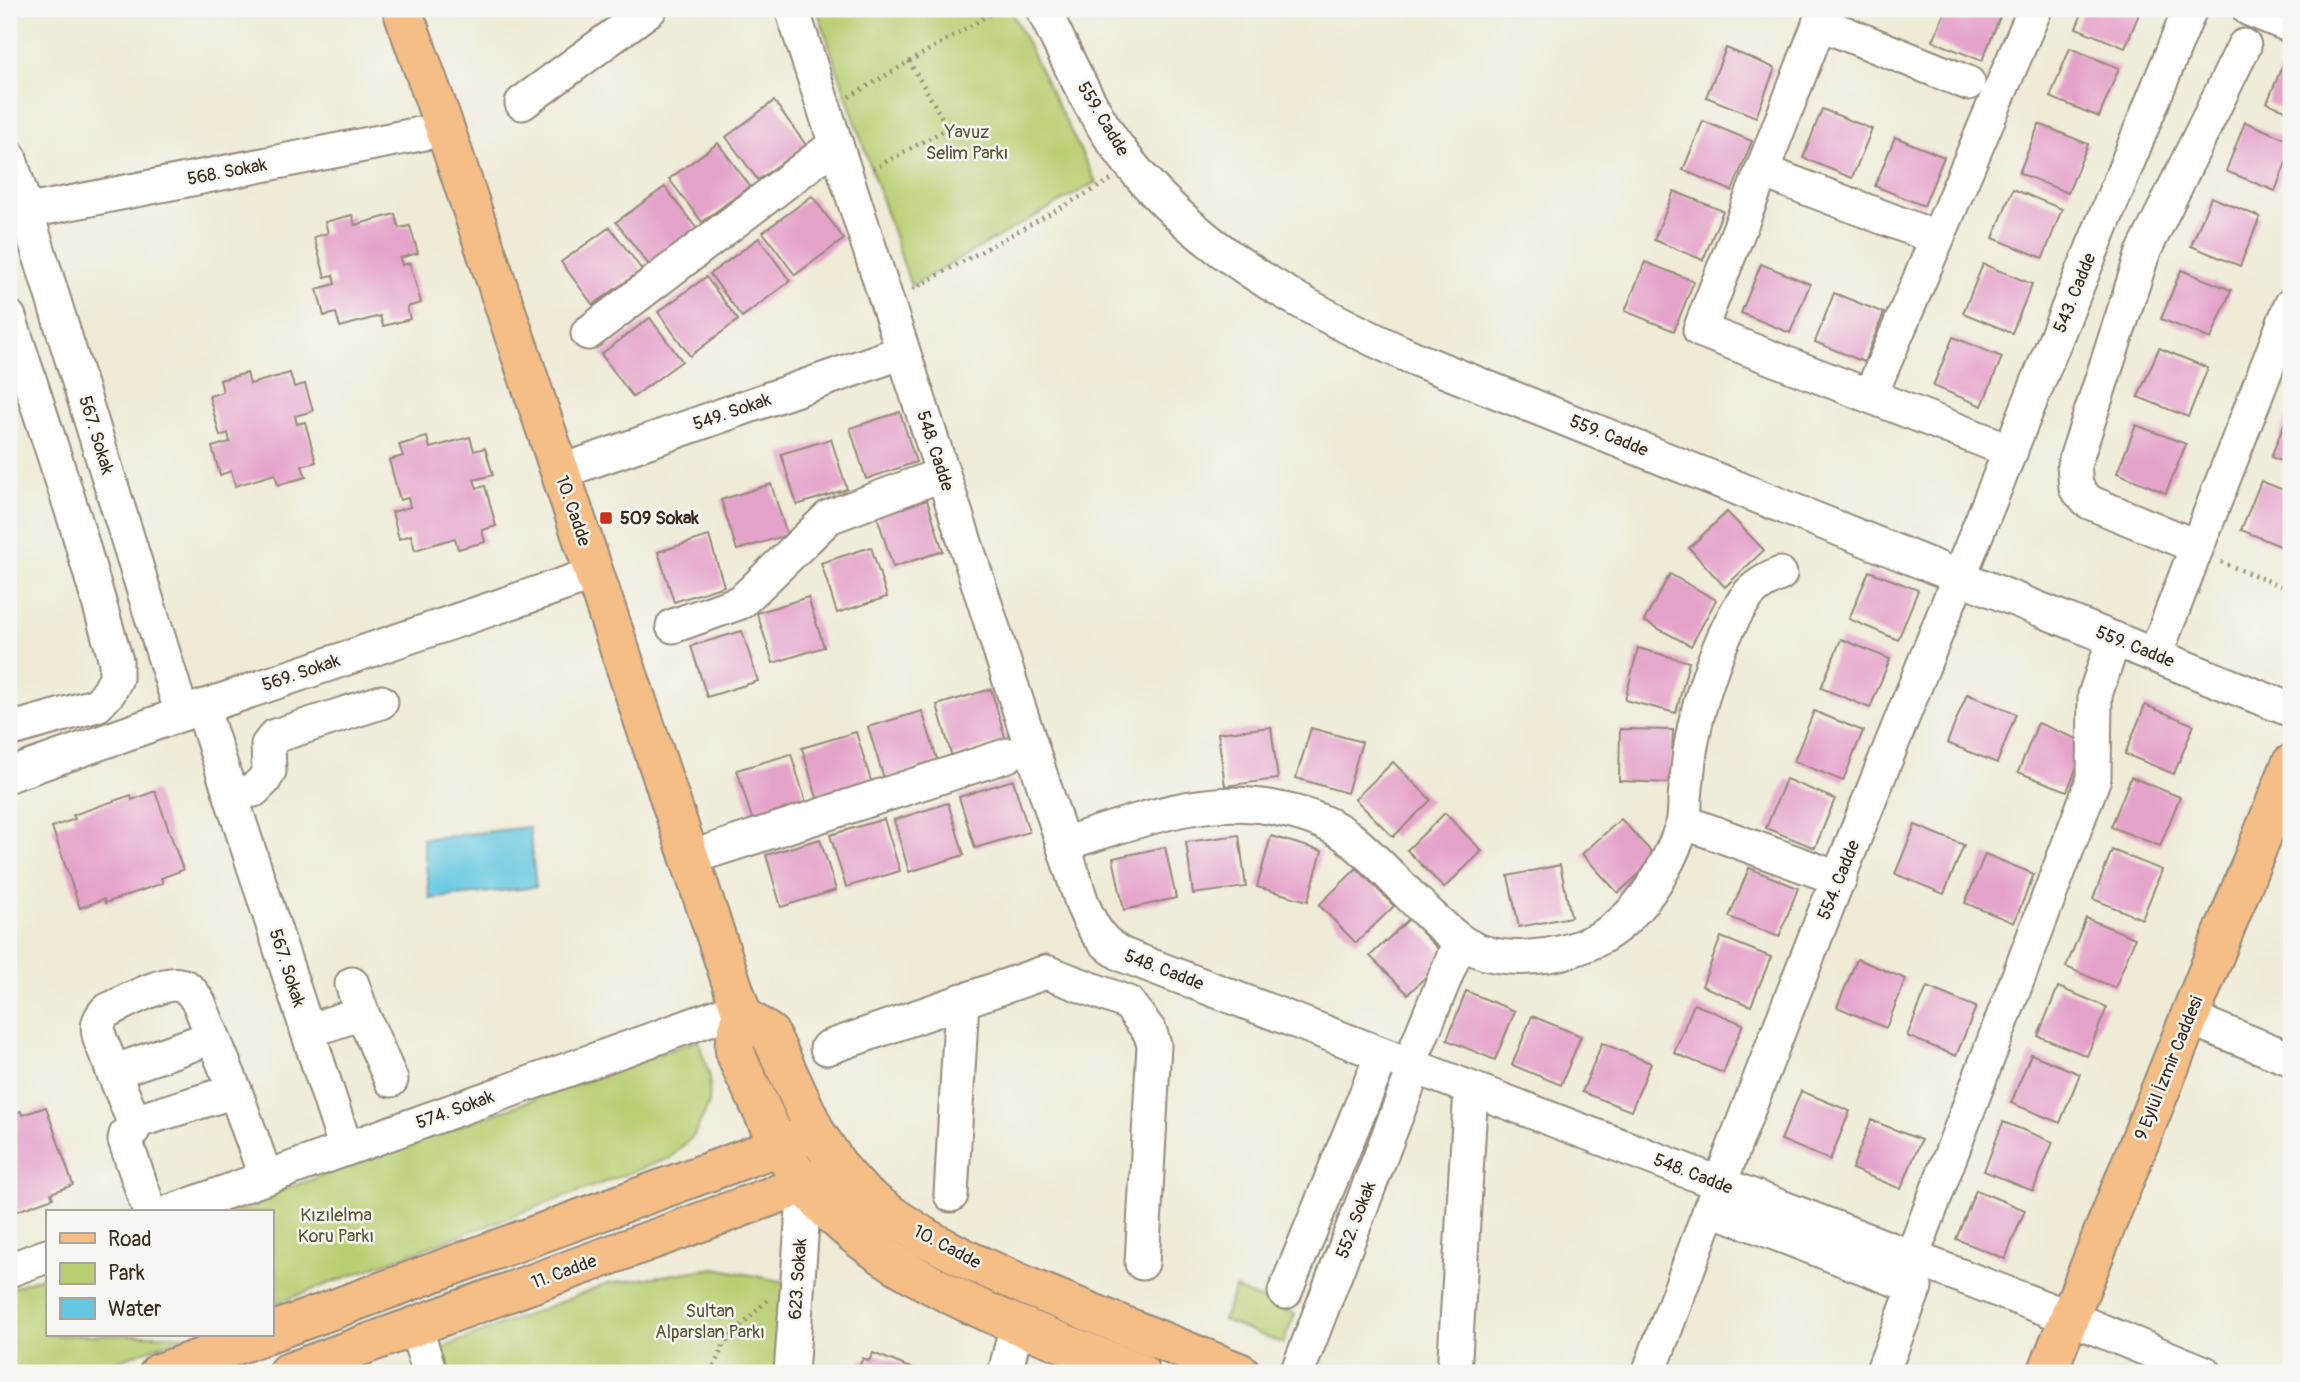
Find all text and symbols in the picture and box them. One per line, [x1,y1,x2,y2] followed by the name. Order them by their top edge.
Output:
[1072,78,1134,161] street label: 559. Cadde
[926,121,1008,165] park label: Yavuz Selim Parkı
[185,153,269,191] street label: 568. Sokak
[2049,250,2101,336] street label: 543. Cadde
[690,388,774,436] street label: 549. Sokak
[73,393,119,478] street label: 567. Sokak
[911,408,959,494] street label: 548. Cadde
[1566,410,1652,462] street label: 559. Cadde
[550,473,596,550] street label: 10. Cadde
[620,507,699,530] place label: 509 Sokak
[598,510,614,526] marker: 509 Sokak
[2092,621,2178,673] street label: 559. Cadde
[259,649,343,697] street label: 569. Sokak
[1813,837,1865,923] street label: 554. Cadde
[264,926,311,1011] street label: 567. Sokak
[1121,944,1207,996] street label: 548. Cadde
[2130,993,2208,1143] street label: 9 Eylül İzmir Caddesi
[413,1085,498,1135] street label: 574. Sokak
[1650,1148,1736,1200] street label: 548. Cadde
[1331,1178,1381,1262] street label: 552. Sokak
[298,1204,374,1248] park label: Kızılelma Koru Parkı
[46,1210,273,1336] legend
[909,1220,985,1274] street label: 10. Cadde
[108,1226,152,1253] text: Road
[784,1237,812,1320] street label: 623. Sokak
[528,1250,600,1294] street label: 11. Cadde
[108,1260,145,1287] text: Park
[108,1296,162,1323] text: Water
[655,1300,765,1344] park label: Sultan Alparslan Parkı

